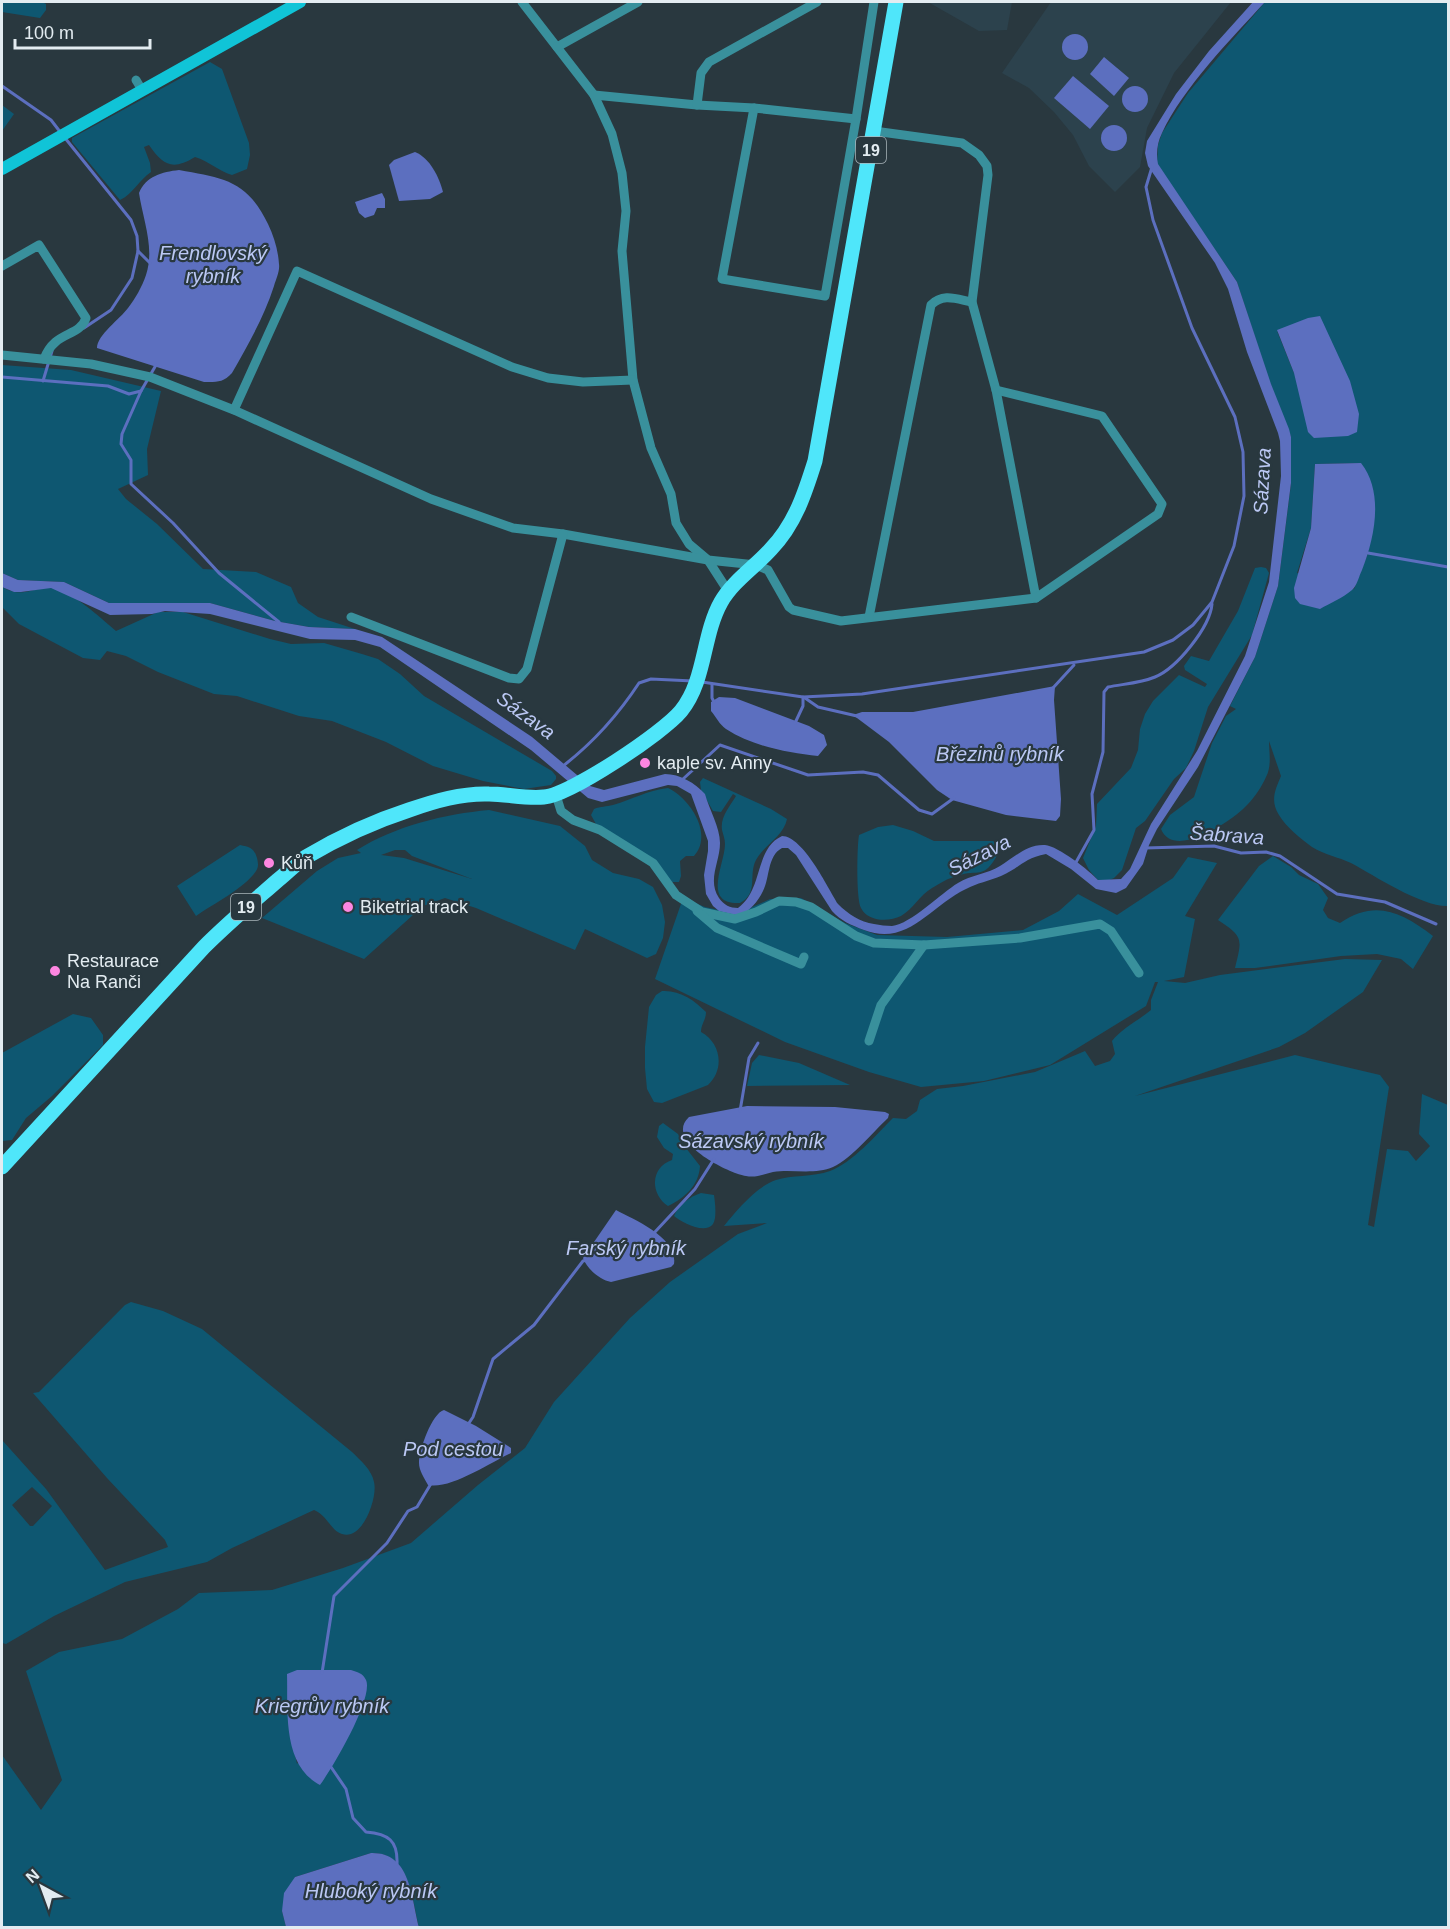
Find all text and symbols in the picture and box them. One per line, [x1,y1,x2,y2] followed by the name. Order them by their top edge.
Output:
[15,12,150,50] scale bar
[24,23,74,43] text: 100 m
[856,137,886,163] road number: 19
[159,242,268,287] water label: Frendlovský rybník
[1249,447,1275,515] water label: Sázava
[493,686,559,744] water label: Sázava
[936,743,1065,765] water label: Březinů rybník
[657,753,772,773] place label: kaple sv. Anny
[638,756,652,770] marker: kaple sv. Anny
[1189,821,1265,849] water label: Šabrava
[944,830,1014,880] water label: Sázava
[281,853,313,873] place label: Kůň
[262,856,276,870] marker: Kůň
[231,894,261,920] road number: 19
[360,897,469,917] place label: Biketrial track
[341,900,355,914] marker: Biketrial track
[67,951,159,992] place label: Restaurace Na Ranči
[48,964,62,978] marker: Restaurace Na Ranči
[678,1130,825,1152] water label: Sázavský rybník
[566,1237,687,1259] water label: Farský rybník
[403,1438,503,1460] water label: Pod cestou
[255,1695,390,1717] water label: Kriegrův rybník
[12,1857,72,1917] north arrow
[23,1866,42,1886] text: N
[305,1880,438,1902] water label: Hluboký rybník

